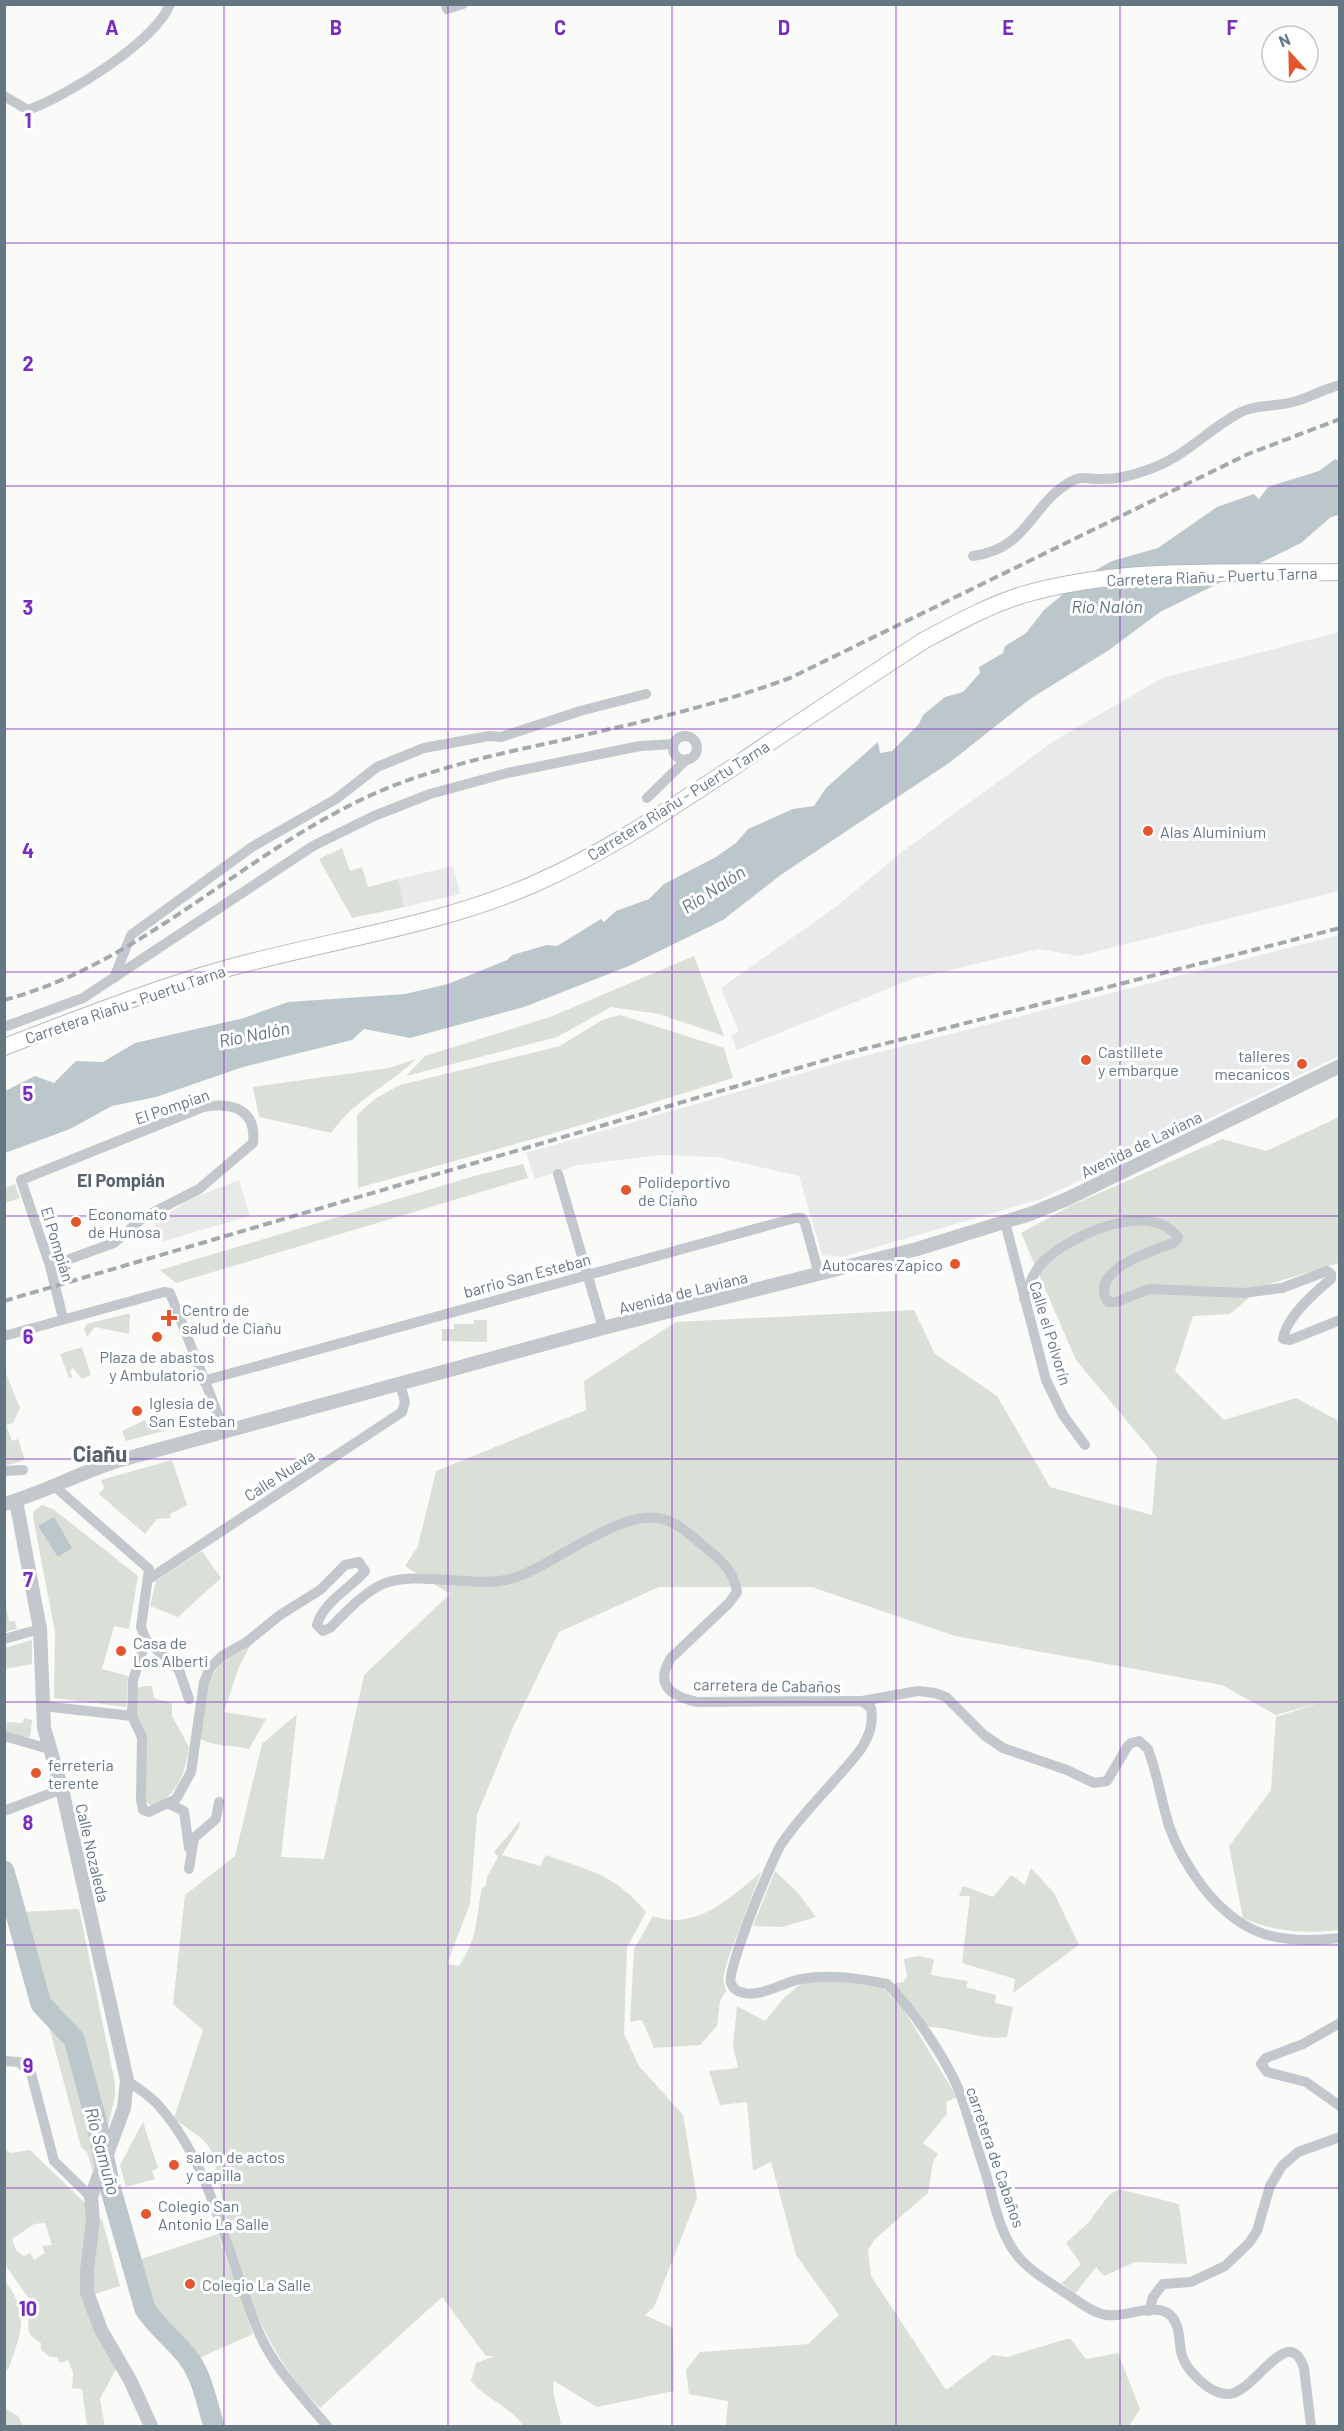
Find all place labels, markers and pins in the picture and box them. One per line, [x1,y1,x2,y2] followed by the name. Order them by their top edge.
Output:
[1160,822,1266,841] place label: Alas Aluminium
[1141,824,1155,838] marker: Alas Aluminium
[1098,1042,1179,1079] place label: Castillete y embarque
[1214,1046,1290,1083] place label: talleres mecanicos
[1079,1053,1093,1067] marker: Castillete y embarque
[1295,1057,1309,1071] marker: talleres mecanicos
[638,1172,730,1209] place label: Polideportivo de Ciaño
[619,1183,633,1197] marker: Polideportivo de Ciaño
[88,1204,168,1241] place label: Economato de Hunosa
[69,1215,83,1229] marker: Economato de Hunosa
[822,1255,943,1274] place label: Autocares Zapico
[948,1257,962,1271] marker: Autocares Zapico
[182,1300,282,1337] place label: Centro de salud de Ciañu
[160,1309,178,1327] marker: Centro de salud de Ciañu
[150,1330,164,1344] marker: Plaza de abastos y Ambulatorio
[99,1347,215,1384] place label: Plaza de abastos y Ambulatorio
[149,1393,235,1430] place label: Iglesia de San Esteban
[130,1404,144,1418] marker: Iglesia de San Esteban
[133,1633,208,1670] place label: Casa de Los Alberti
[114,1644,128,1658] marker: Casa de Los Alberti
[48,1755,114,1792] place label: ferreteria terente
[29,1766,43,1780] marker: ferreteria terente
[186,2147,285,2184] place label: salon de actos y capilla
[167,2158,181,2172] marker: salon de actos y capilla
[158,2196,269,2233] place label: Colegio San Antonio La Salle
[139,2207,153,2221] marker: Colegio San Antonio La Salle
[202,2275,311,2294] place label: Colegio La Salle
[183,2277,197,2291] marker: Colegio La Salle

